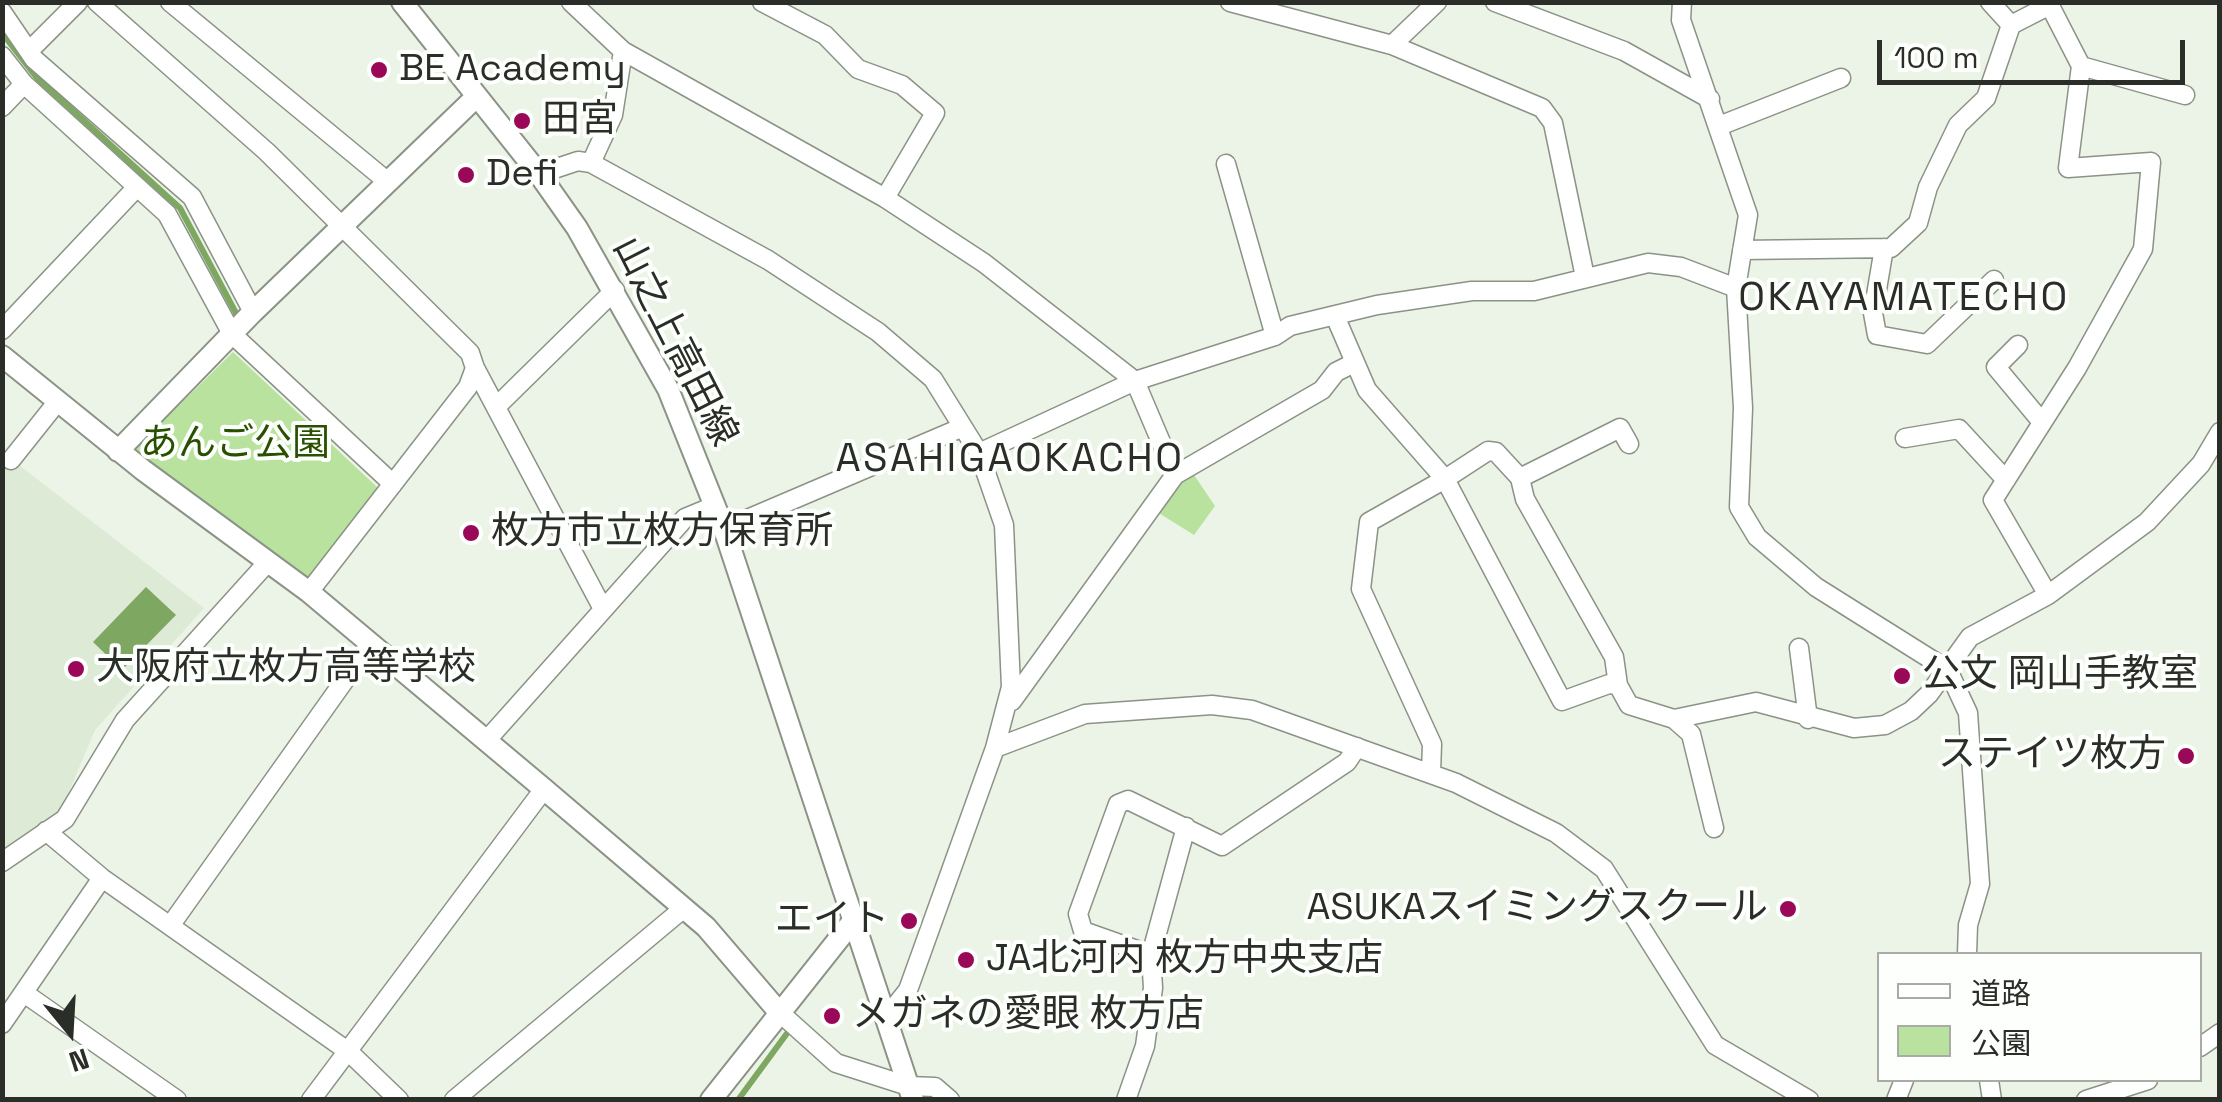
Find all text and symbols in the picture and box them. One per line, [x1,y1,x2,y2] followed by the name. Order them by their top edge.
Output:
[1882,20,2190,82] scale bar
[1894,38,1979,77] text: 100 m
[399,47,626,93] place label: BE Academy
[368,59,390,81] marker: BE Academy
[542,98,618,144] place label: 田宮
[511,110,533,132] marker: 田宮
[486,152,558,198] place label: Defi
[455,164,477,186] marker: Defi
[602,230,746,454] street label: 山之上高田線
[1738,275,2070,323] district label: OKAYAMATECHO
[140,422,330,468] park label: あんご公園
[835,436,1185,484] district label: ASAHIGAOKACHO
[491,510,833,556] place label: 枚方市立枚方保育所
[460,522,482,544] marker: 枚方市立枚方保育所
[96,646,476,692] place label: 大阪府立枚方高等学校
[1922,653,2198,699] place label: 公文 岡山手教室
[65,658,87,680] marker: 大阪府立枚方高等学校
[1891,665,1913,687] marker: 公文 岡山手教室
[1938,733,2166,779] place label: ステイツ枚方
[2175,745,2197,767] marker: ステイツ枚方
[1306,886,1768,932] place label: ASUKAスイミングスクール
[775,898,889,944] place label: エイト
[1777,898,1799,920] marker: ASUKAスイミングスクール
[898,910,920,932] marker: エイト
[986,937,1383,983] place label: JA北河内 枚方中央支店
[955,949,977,971] marker: JA北河内 枚方中央支店
[1877,952,2202,1082] legend
[1971,974,2031,1013] text: 道路
[20,982,120,1082] north arrow
[852,993,1204,1039] place label: メガネの愛眼 枚方店
[821,1005,843,1027] marker: メガネの愛眼 枚方店
[1971,1024,2031,1063] text: 公園
[65,1041,94,1081] text: N

